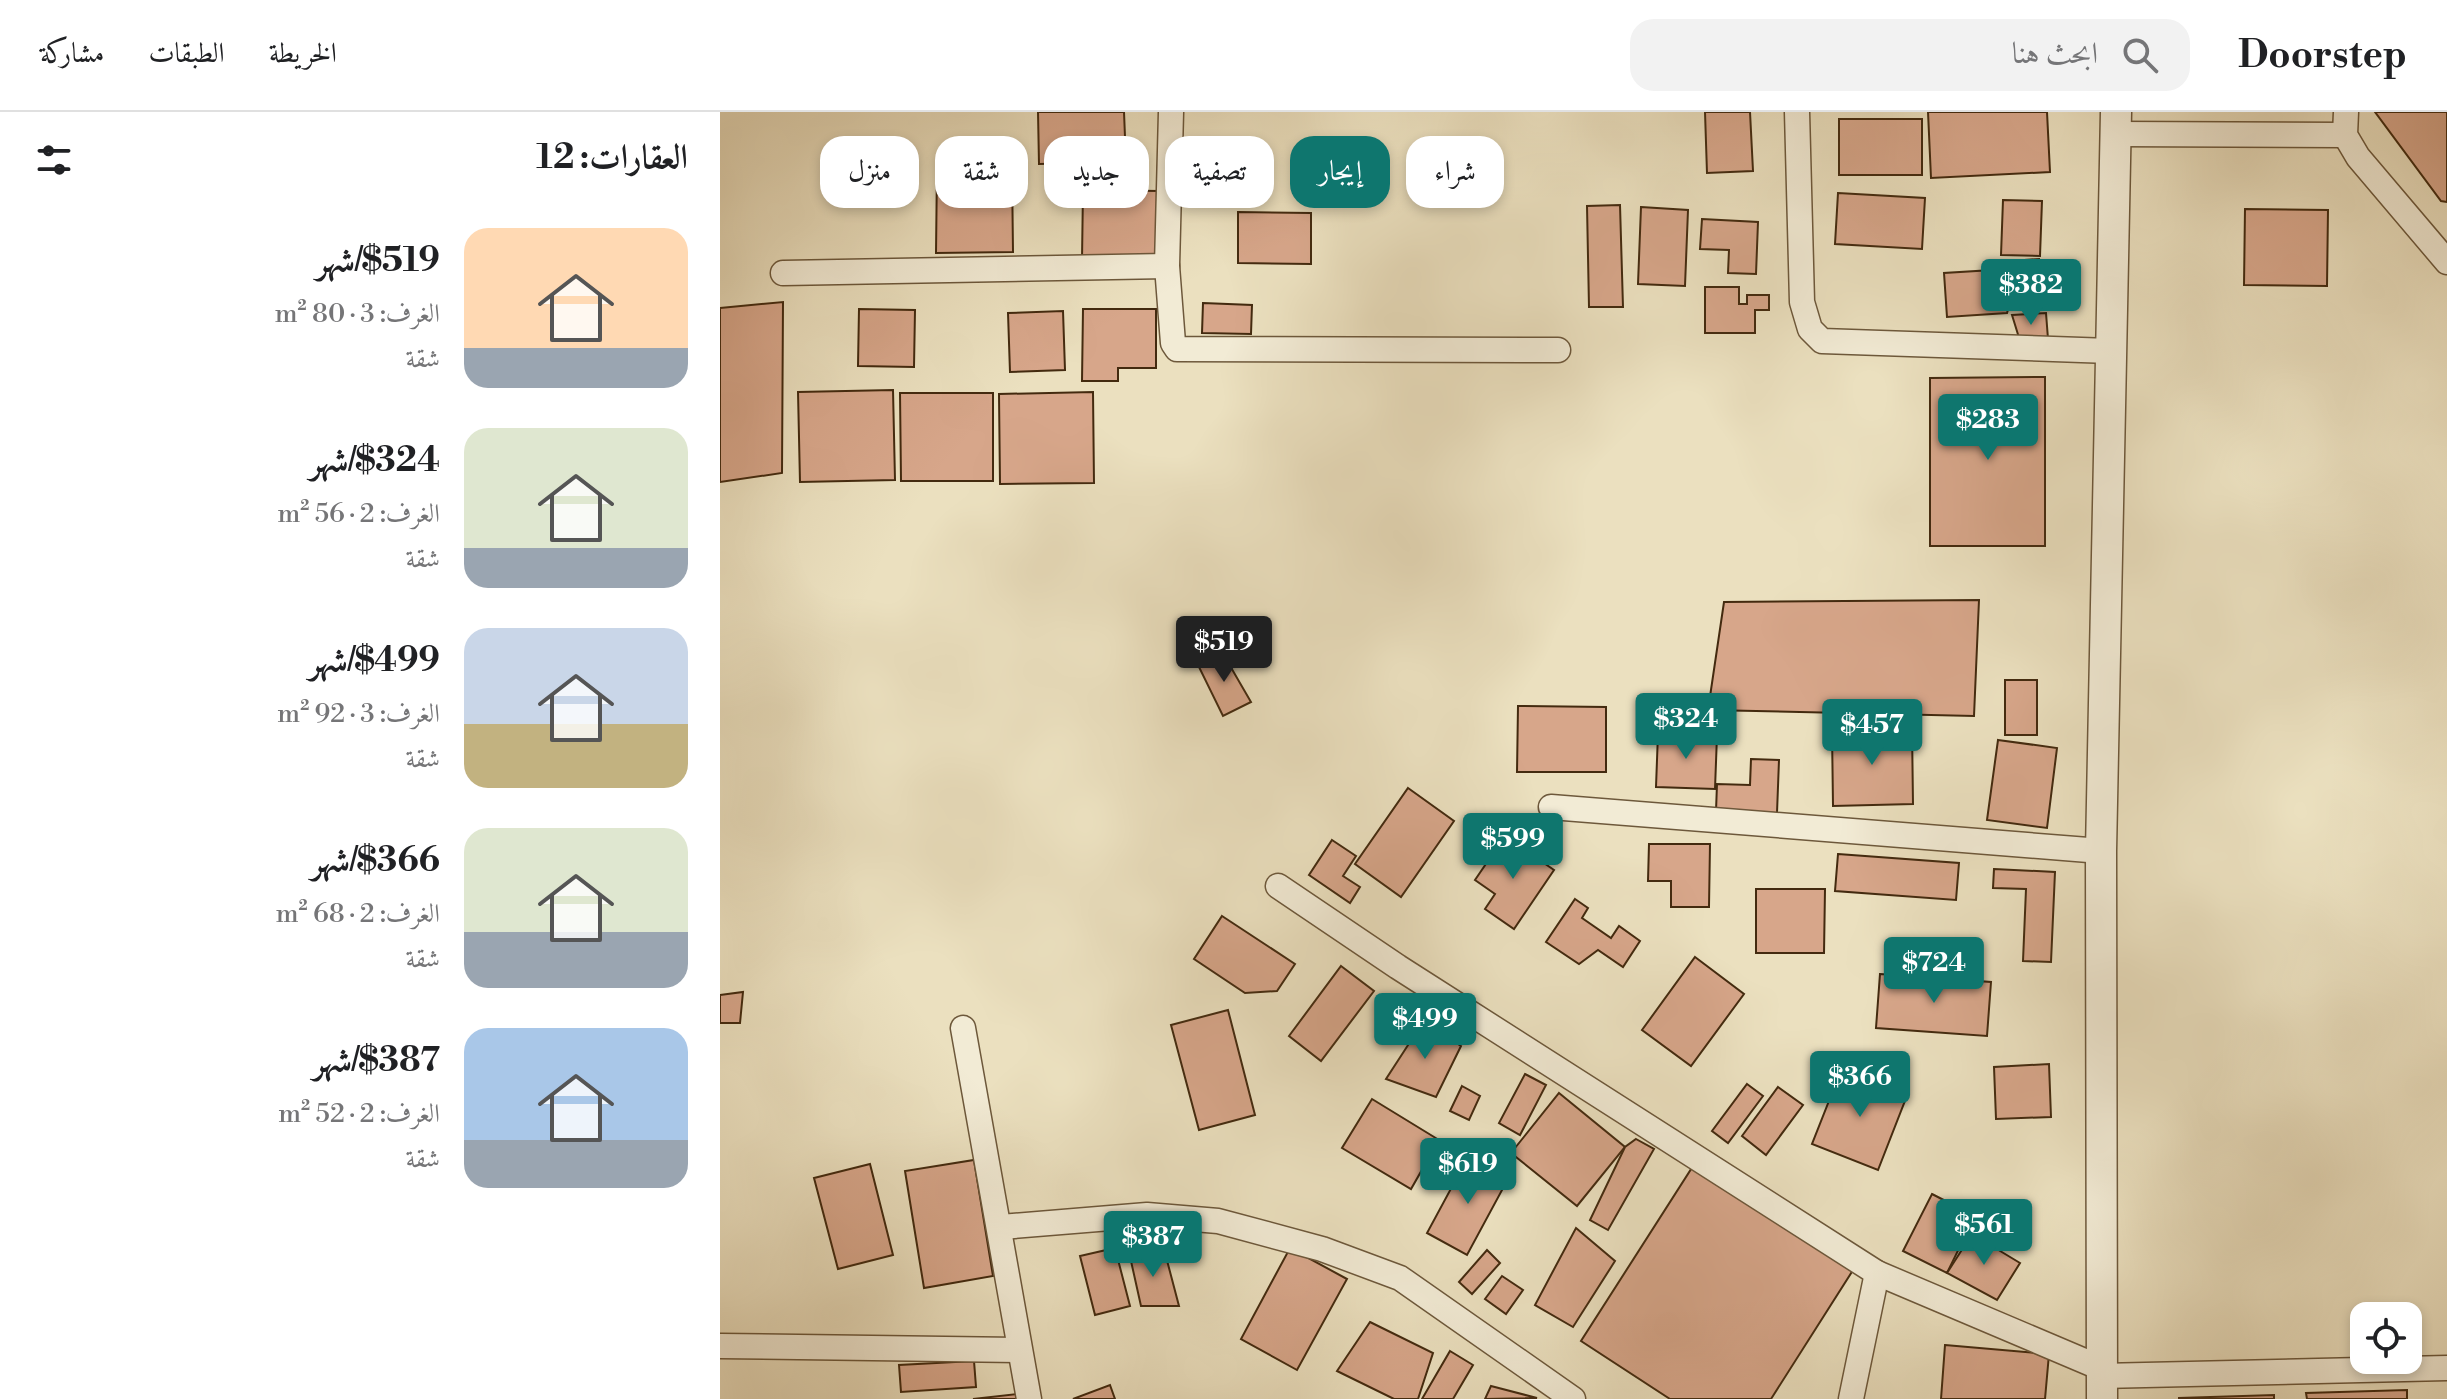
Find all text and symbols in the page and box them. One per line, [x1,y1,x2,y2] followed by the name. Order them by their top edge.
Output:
[1630,19,2190,91] search box
[2238,32,2407,79] text: Doorstep
[2118,33,2162,77] icon: search
[2012,35,2098,73] text: ابحث هنا
[40,36,104,71] text: مشاركة
[148,36,225,71] text: الطبقات
[269,36,337,71] text: الخريطة
[820,136,919,208] chip: منزل
[935,136,1028,208] chip: شقة
[1044,136,1149,208] chip: جديد
[1165,136,1274,208] chip: تصفية
[1290,136,1390,208] chip: إيجار
[1406,136,1504,208] chip: شراء
[536,137,688,179] text: العقارات: 12
[32,138,76,182] icon: filters
[316,240,440,282] text: $519/شهر
[1984,259,2078,327] pin: $382
[528,260,624,356] icon: home
[1999,269,2063,301] text: $382
[275,298,440,330] text: الغرف: 3 · 80 m²
[406,343,440,375] text: شقة
[1941,394,2035,462] pin: $283
[1956,404,2020,436] text: $283
[310,440,440,482] text: $324/شهر
[528,460,624,556] icon: home
[277,498,440,530] text: الغرف: 2 · 56 m²
[406,543,440,575] text: شقة
[1177,616,1271,684] pin: $519
[1194,626,1254,658] text: $519
[309,640,440,682] text: $499/شهر
[528,660,624,756] icon: home
[1639,693,1733,761] pin: $324
[277,698,440,730] text: الغرف: 3 · 92 m²
[1825,699,1919,767] pin: $457
[1654,703,1718,735] text: $324
[1840,709,1904,741] text: $457
[406,743,440,775] text: شقة
[1466,813,1560,881] pin: $599
[1481,823,1545,855] text: $599
[311,840,440,882] text: $366/شهر
[528,860,624,956] icon: home
[276,898,440,930] text: الغرف: 2 · 68 m²
[1887,937,1981,1005] pin: $724
[406,943,440,975] text: شقة
[1902,947,1966,979] text: $724
[1378,993,1472,1061] pin: $499
[1392,1003,1458,1035] text: $499
[313,1040,440,1082] text: $387/شهر
[1813,1051,1907,1119] pin: $366
[528,1060,624,1156] icon: home
[1828,1061,1892,1093] text: $366
[278,1098,440,1130] text: الغرف: 2 · 52 m²
[1421,1138,1515,1206] pin: $619
[406,1143,440,1175] text: شقة
[1438,1148,1498,1180] text: $619
[1937,1199,2031,1267] pin: $561
[1954,1209,2014,1241] text: $561
[1106,1211,1200,1279] pin: $387
[1122,1221,1184,1253] text: $387
[2350,1302,2422,1374] map controls
[2350,1302,2422,1374] button: locate

